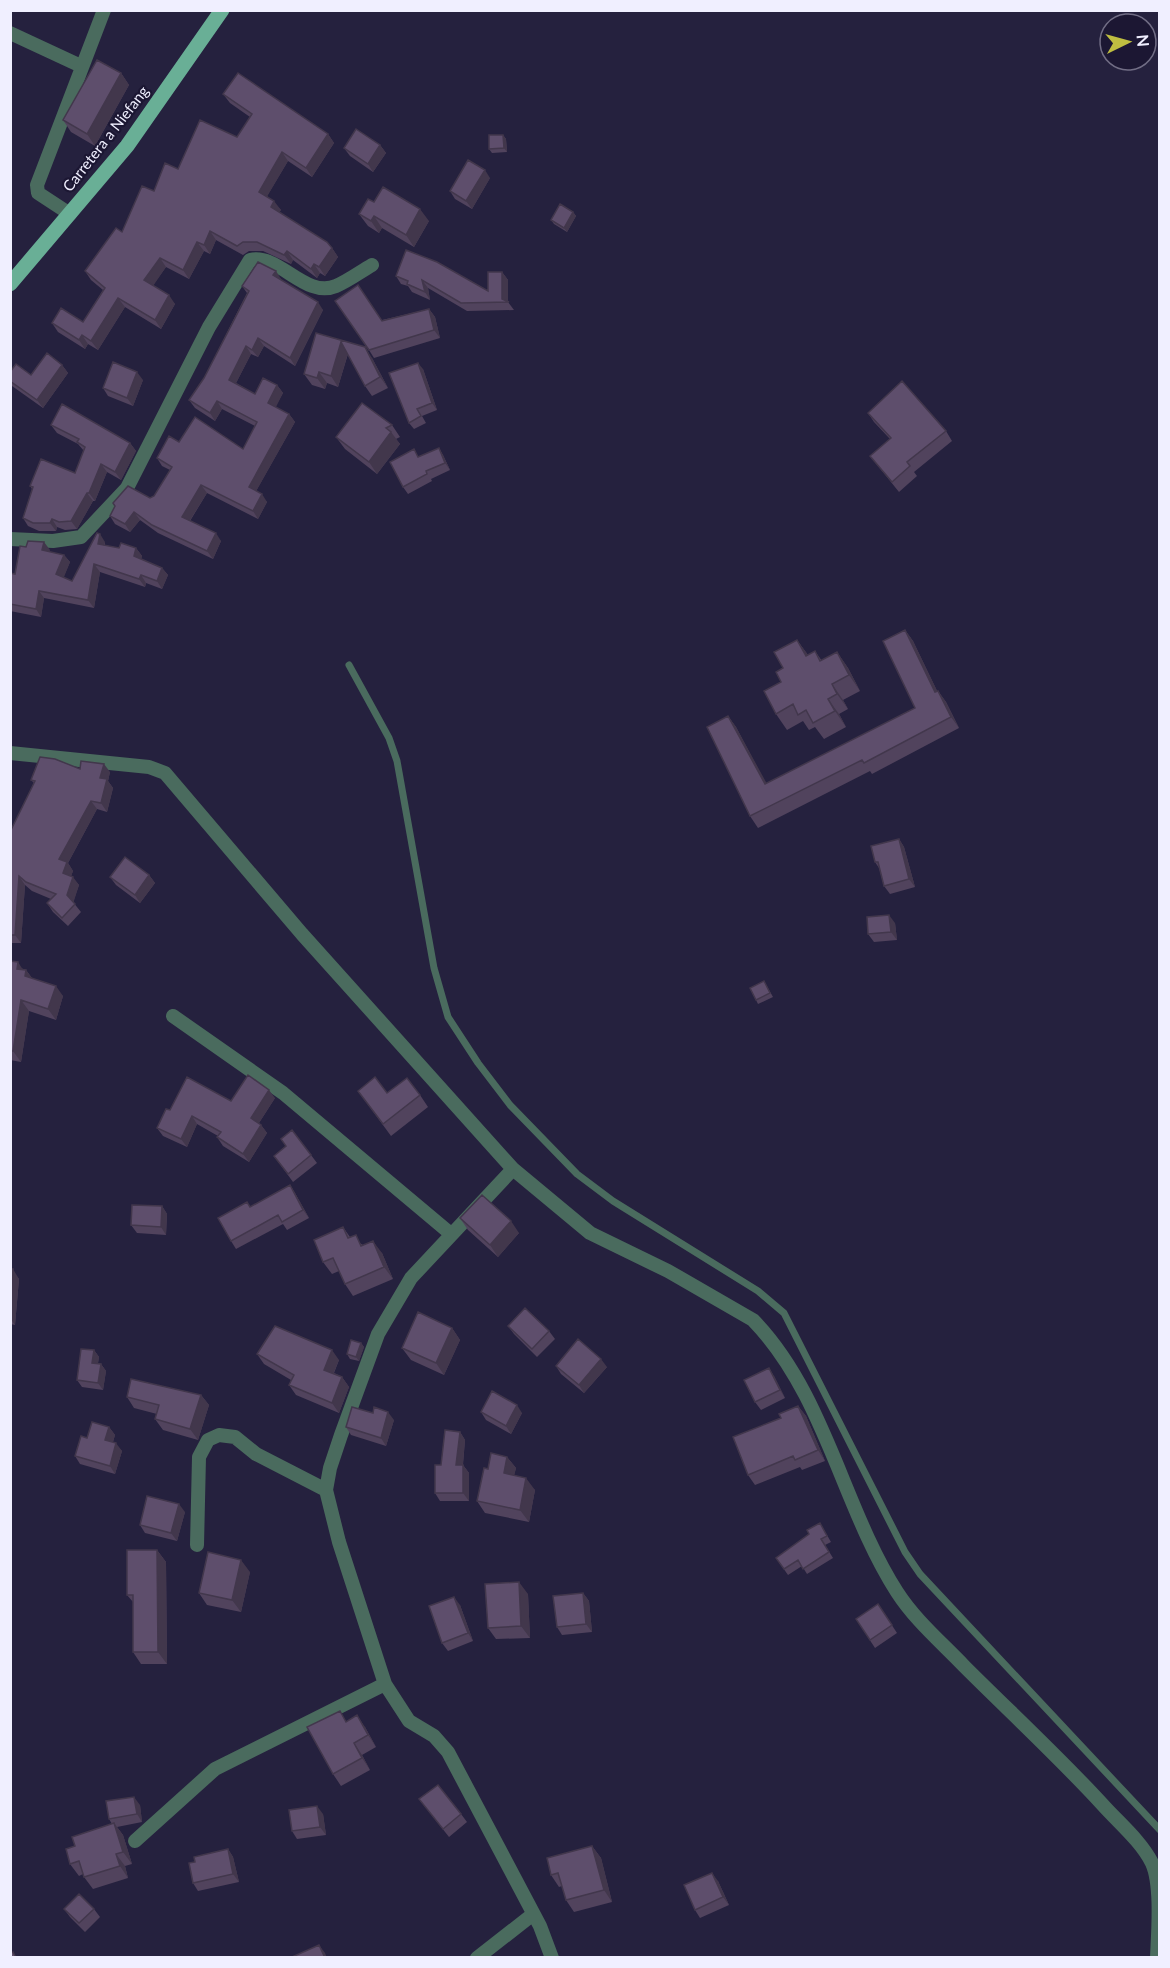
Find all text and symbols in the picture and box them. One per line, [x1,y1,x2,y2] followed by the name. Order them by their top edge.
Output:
[1098,12,1158,72] north arrow
[1133,34,1153,48] text: N
[58,82,152,195] street label: Carretera a Niefang

